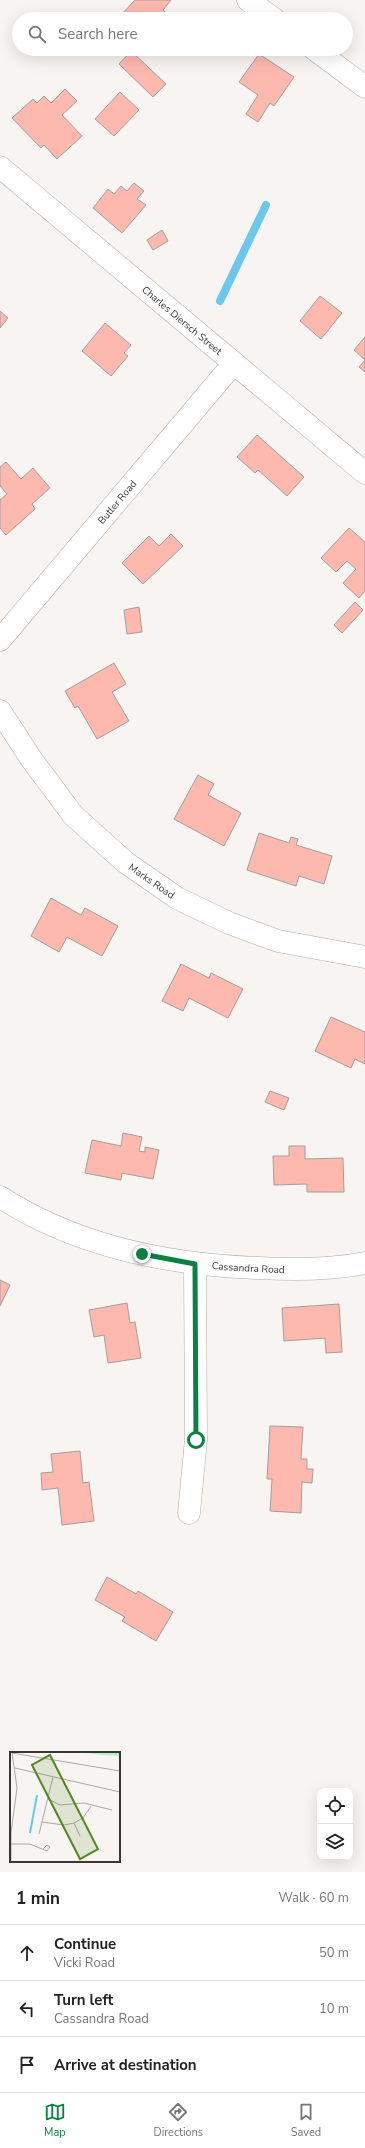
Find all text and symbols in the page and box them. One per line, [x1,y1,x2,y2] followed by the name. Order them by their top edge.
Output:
[12,12,353,56] search box
[26,23,48,45] icon: search
[58,24,138,44] text: Search here
[139,283,225,359] street label: Charles Diersch Street
[95,477,140,527] street label: Butler Road
[126,861,177,902] street label: Marks Road
[133,1245,151,1263] route end
[211,1259,285,1277] street label: Cassandra Road
[187,1431,205,1449] route start
[10,1752,120,1862] inset map
[317,1788,353,1860] map controls
[317,1788,353,1824] button: locate
[317,1824,353,1860] button: layers
[16,1887,60,1910] text: 1 min
[278,1889,349,1907] text: Walk · 60 m
[54,1934,116,1954] text: Continue
[16,1942,38,1964] icon: ahead
[319,1944,349,1962] text: 50 m
[54,1954,115,1972] text: Vicki Road
[54,1990,113,2010] text: Turn left
[16,1998,38,2020] icon: left
[319,2000,349,2018] text: 10 m
[54,2010,149,2028] text: Cassandra Road
[16,2054,38,2076] icon: arrive
[54,2055,197,2075] text: Arrive at destination
[44,2101,66,2140] tab: Map
[154,2101,203,2140] tab: Directions
[291,2101,321,2140] tab: Saved

